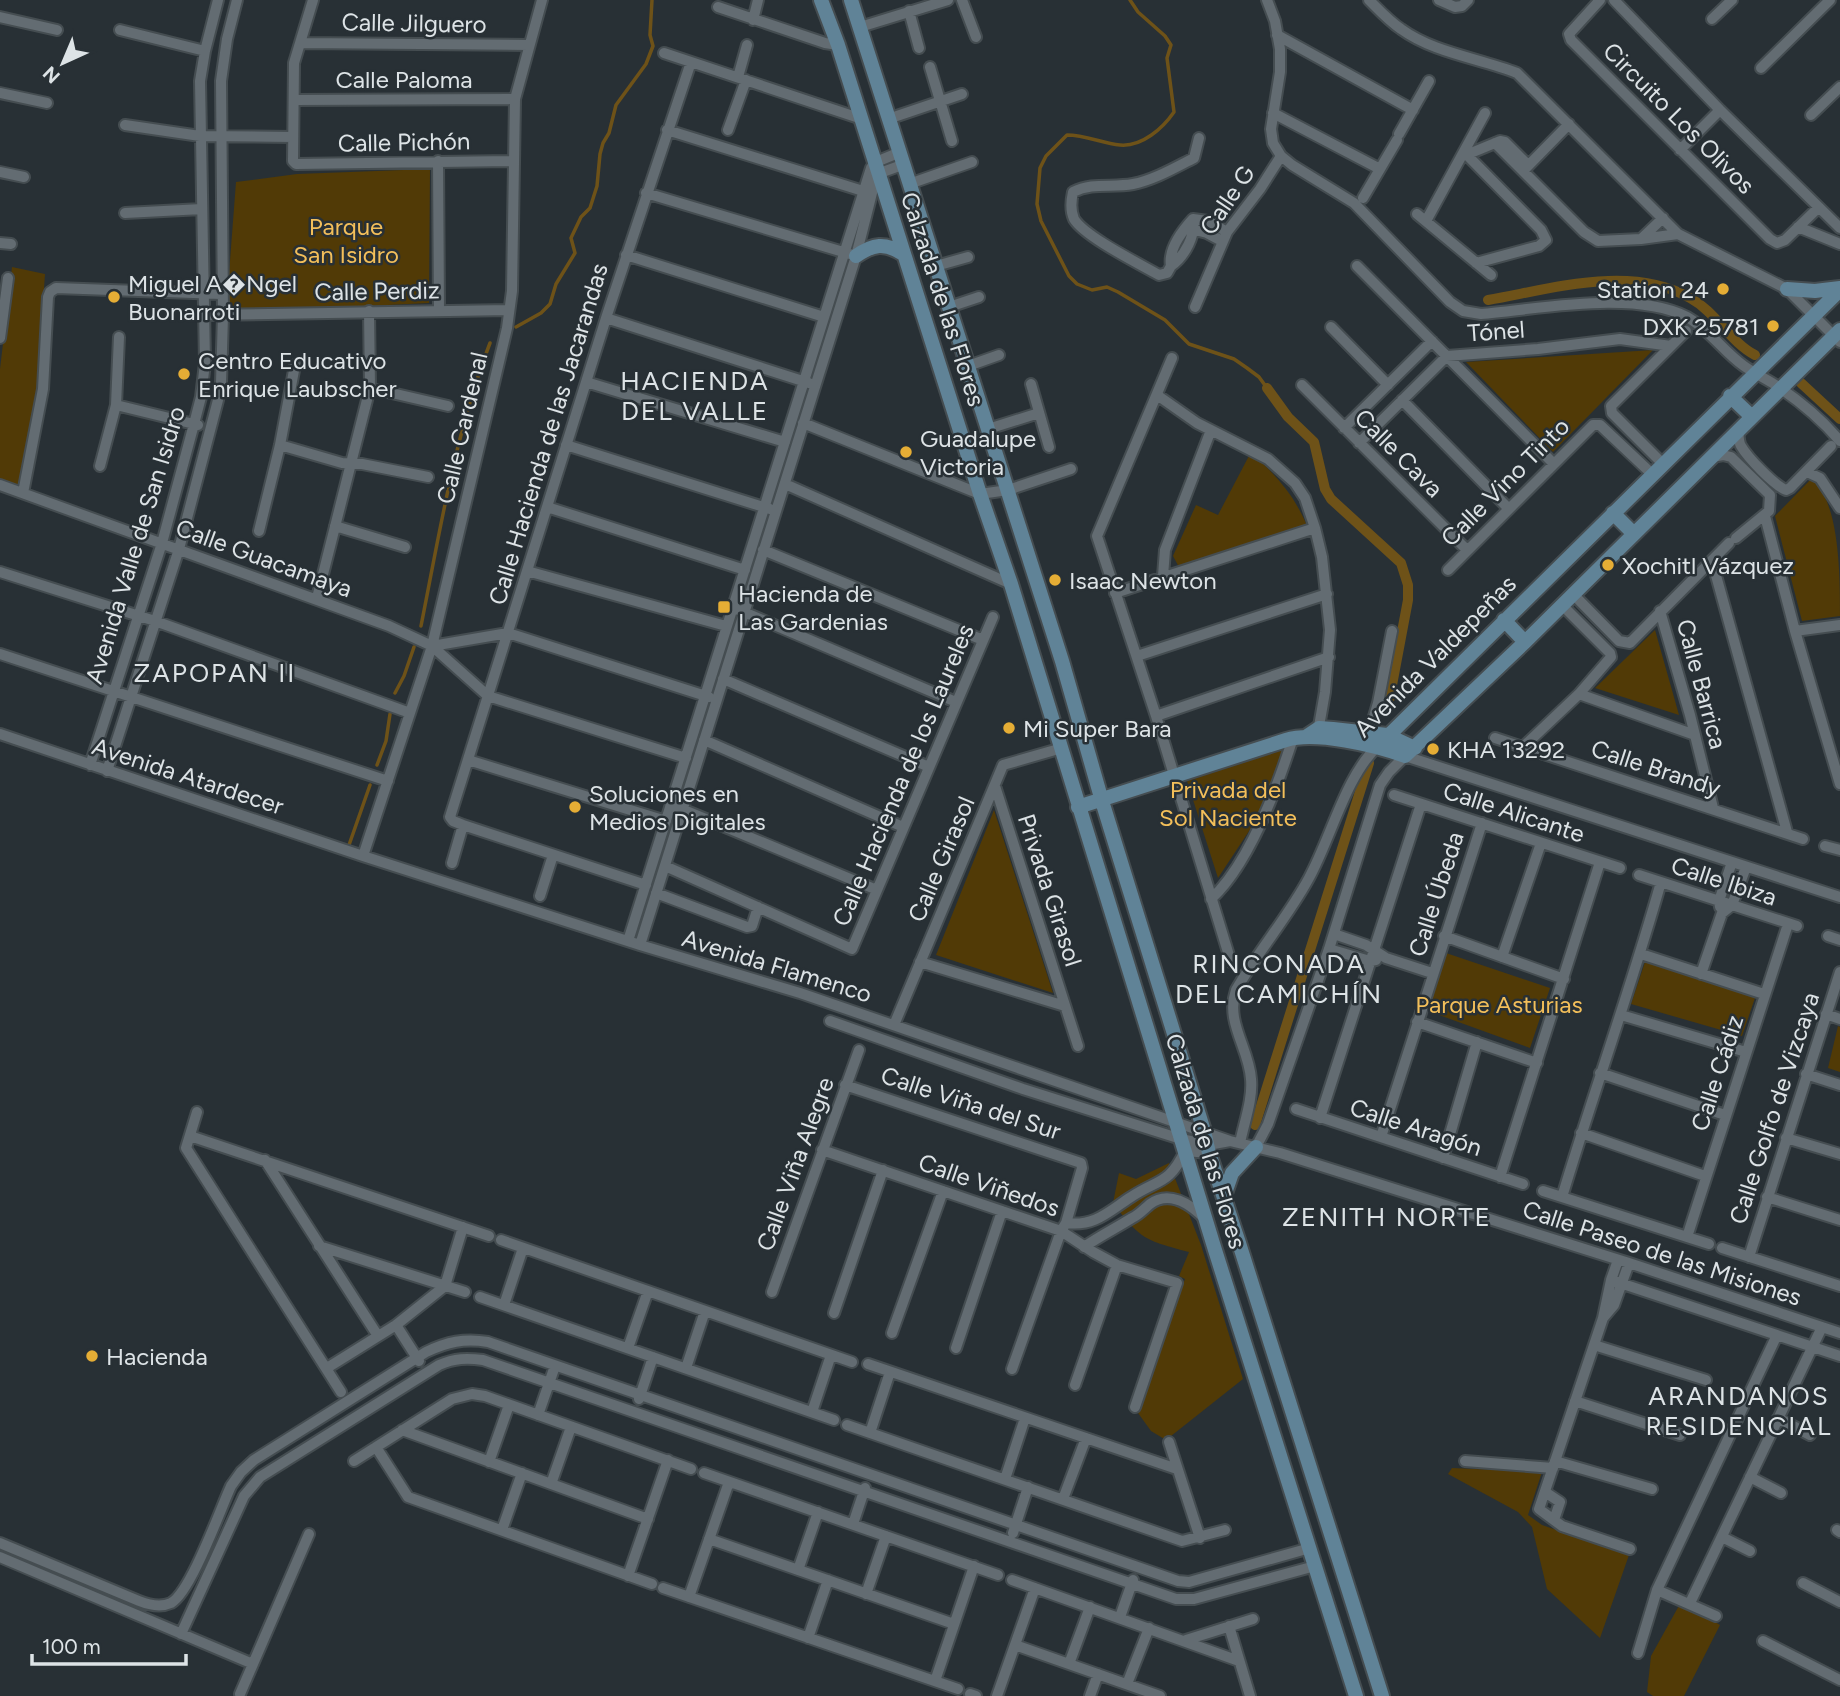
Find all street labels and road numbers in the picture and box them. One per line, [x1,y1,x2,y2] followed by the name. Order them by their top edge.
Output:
[341,7,487,39] street label: Calle Jilguero
[1597,36,1761,200] street label: Circuito Los Olivos
[336,65,472,94] street label: Calle Paloma
[338,126,470,158] street label: Calle Pichón
[1193,160,1261,240] street label: Calle G
[895,188,991,410] street label: Calzada de las Flores
[482,260,614,608] street label: Calle Hacienda de las Jacarandas
[314,275,440,307] street label: Calle Perdiz
[1466,315,1526,347] street label: Tónel
[430,349,494,507] street label: Calle Cardenal
[79,403,191,687] street label: Avenida Valle de San Isidro
[1349,403,1449,503] street label: Calle Cava
[1435,412,1575,552] street label: Calle Vino Tinto
[172,513,356,603] street label: Calle Guacamaya
[1348,569,1522,743] street label: Avenida Valdepeñas
[1671,616,1733,752] street label: Calle Barrica
[826,620,980,930] street label: Calle Hacienda de los Laureles
[89,731,287,821] street label: Avenida Atardecer
[1588,733,1725,803] street label: Calle Brandy
[1440,776,1588,848] street label: Calle Alicante
[902,792,980,926] street label: Calle Girasol
[1012,810,1088,970] street label: Privada Girasol
[1402,828,1470,960] street label: Calle Úbeda
[1668,850,1780,912] street label: Calle Ibiza
[679,923,875,1009] street label: Avenida Flamenco
[1723,988,1825,1228] street label: Calle Golfo de Vizcaya
[1685,1011,1749,1135] street label: Calle Cádiz
[1159,1030,1253,1252] street label: Calzada de las Flores
[877,1060,1065,1146] street label: Calle Viña del Sur
[750,1073,840,1255] street label: Calle Viña Alegre
[1346,1092,1486,1162] street label: Calle Aragón
[915,1147,1063,1223] street label: Calle Viñedos
[1519,1194,1805,1312] street label: Calle Paseo de las Misiones

